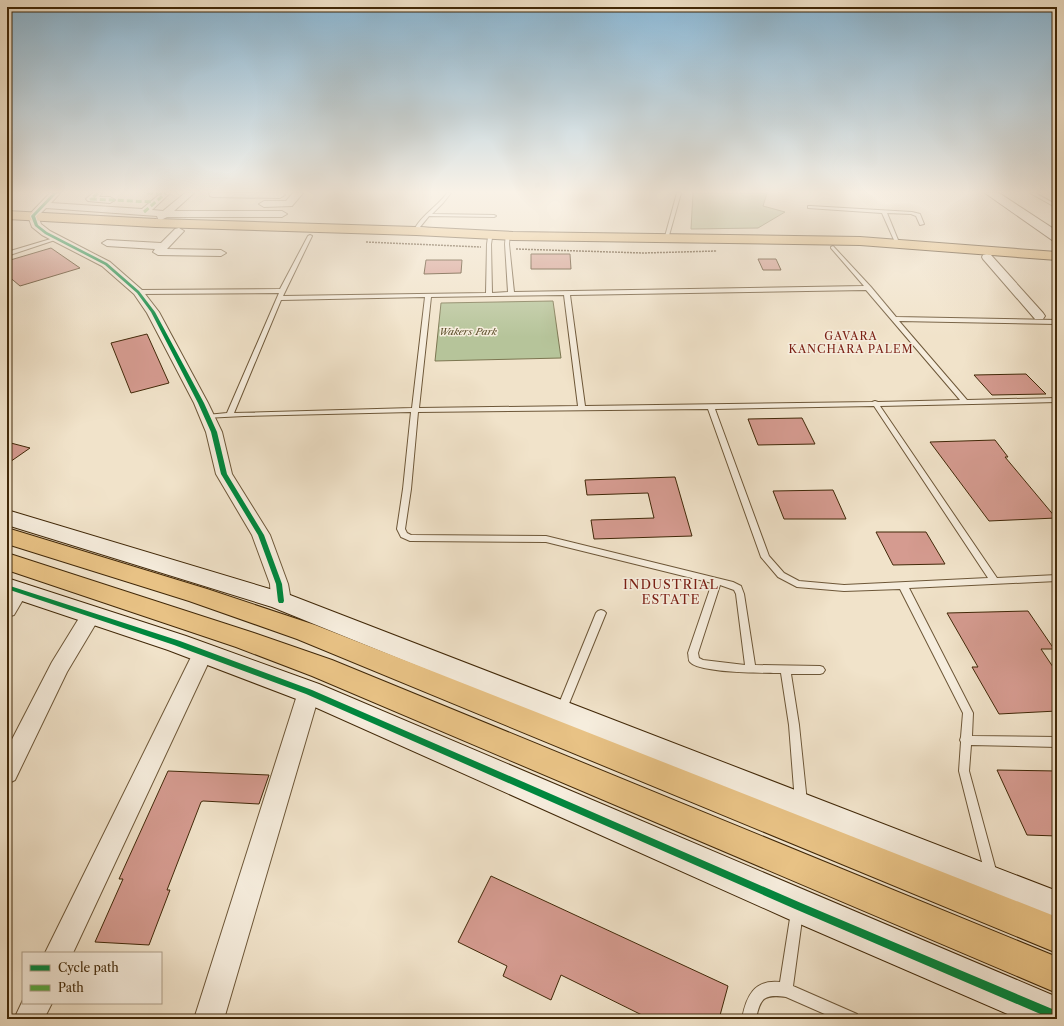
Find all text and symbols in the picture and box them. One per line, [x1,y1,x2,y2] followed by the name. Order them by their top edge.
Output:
[439,325,498,338] park label: Wakers Park
[788,329,914,356] district label: GAVARA KANCHARA PALEM
[623,576,719,607] district label: INDUSTRIAL ESTATE
[22,952,162,1004] legend
[58,960,119,975] text: Cycle path
[58,980,84,995] text: Path

